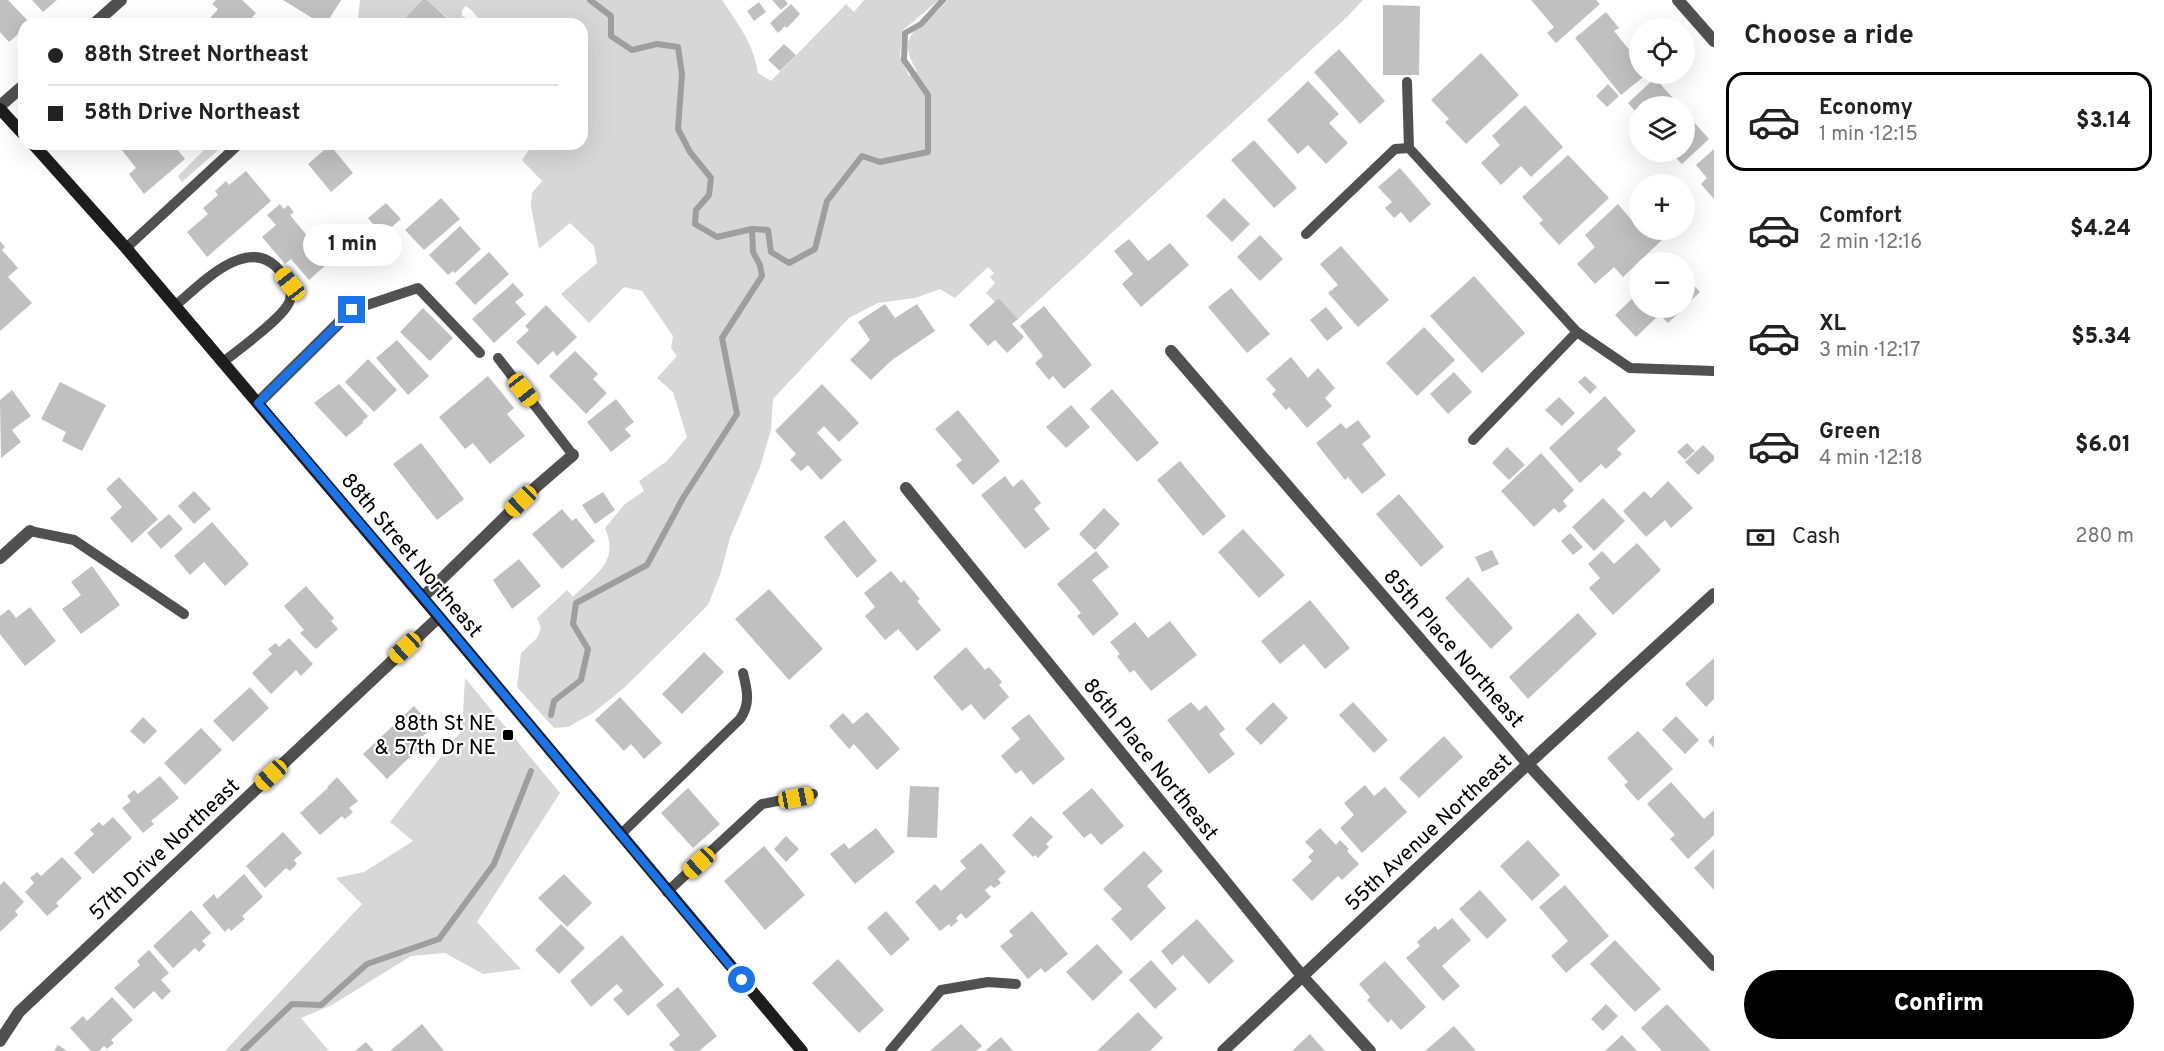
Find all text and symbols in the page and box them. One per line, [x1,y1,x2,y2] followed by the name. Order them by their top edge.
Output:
[1629,18,1695,318] map controls
[1629,18,1695,84] button: locate
[1744,19,1914,53] text: Choose a ride
[84,42,309,69] text: 88th Street Northeast
[1747,95,1801,149] icon: car
[1819,95,1913,122] text: Economy
[1629,96,1695,162] button: layers
[84,100,300,127] text: 58th Drive Northeast
[2076,108,2131,135] text: $3.14
[1819,122,1918,148] text: 1 min · 12:15
[1629,174,1695,240] button: +
[1747,203,1801,257] icon: car
[1819,203,1902,230] text: Comfort
[2070,216,2131,243] text: $4.24
[302,223,401,265] callout: 1 min
[1819,230,1922,256] text: 2 min · 12:16
[328,232,377,258] text: 1 min
[1629,252,1695,318] button: −
[272,264,308,304] car
[338,296,365,323] route end
[1747,311,1801,365] icon: car
[1819,311,1846,338] text: XL
[2071,324,2131,351] text: $5.34
[1819,338,1920,364] text: 3 min · 12:17
[505,370,541,410] car
[1747,419,1801,473] icon: car
[1819,419,1881,446] text: Green
[2075,432,2131,459] text: $6.01
[1819,446,1923,472] text: 4 min · 12:18
[334,468,488,644] street label: 88th Street Northeast
[502,482,540,520] car
[1744,521,1777,554] icon: cash
[1792,524,1841,551] text: Cash
[2075,524,2134,550] text: 280 m
[1377,564,1529,734] street label: 85th Place Northeast
[386,629,424,667] car
[1076,673,1224,847] street label: 86th Place Northeast
[375,711,496,762] place label: 88th St NE & 57th Dr NE
[501,728,515,742] marker: 88th St NE & 57th Dr NE
[1340,748,1518,918] street label: 55th Avenue Northeast
[252,756,290,794] car
[84,773,246,927] street label: 57th Drive Northeast
[777,786,815,810] car
[680,844,718,882] car
[728,966,755,993] route start
[1744,970,2134,1039] button: Confirm

